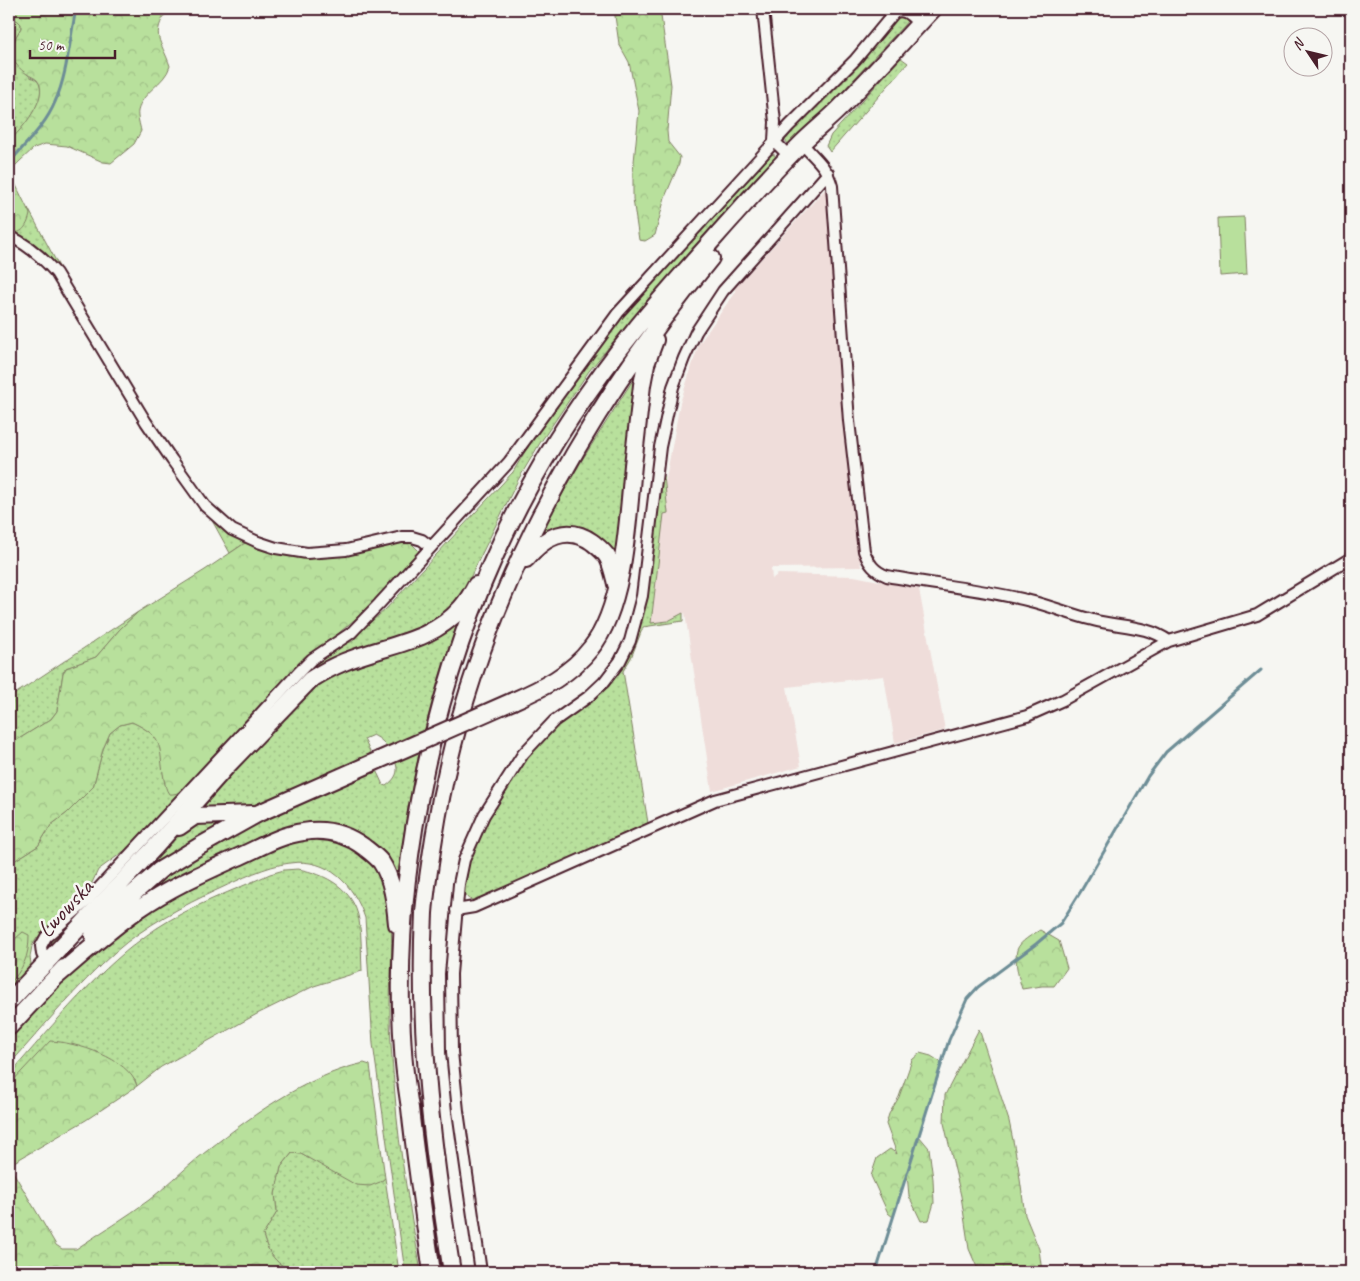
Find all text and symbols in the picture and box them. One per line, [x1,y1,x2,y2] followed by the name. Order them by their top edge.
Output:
[30,28,115,60] scale bar
[1282,28,1332,78] north arrow
[1288,34,1309,53] text: N
[38,36,65,55] text: 50 m
[30,871,100,944] street label: Lwowska

